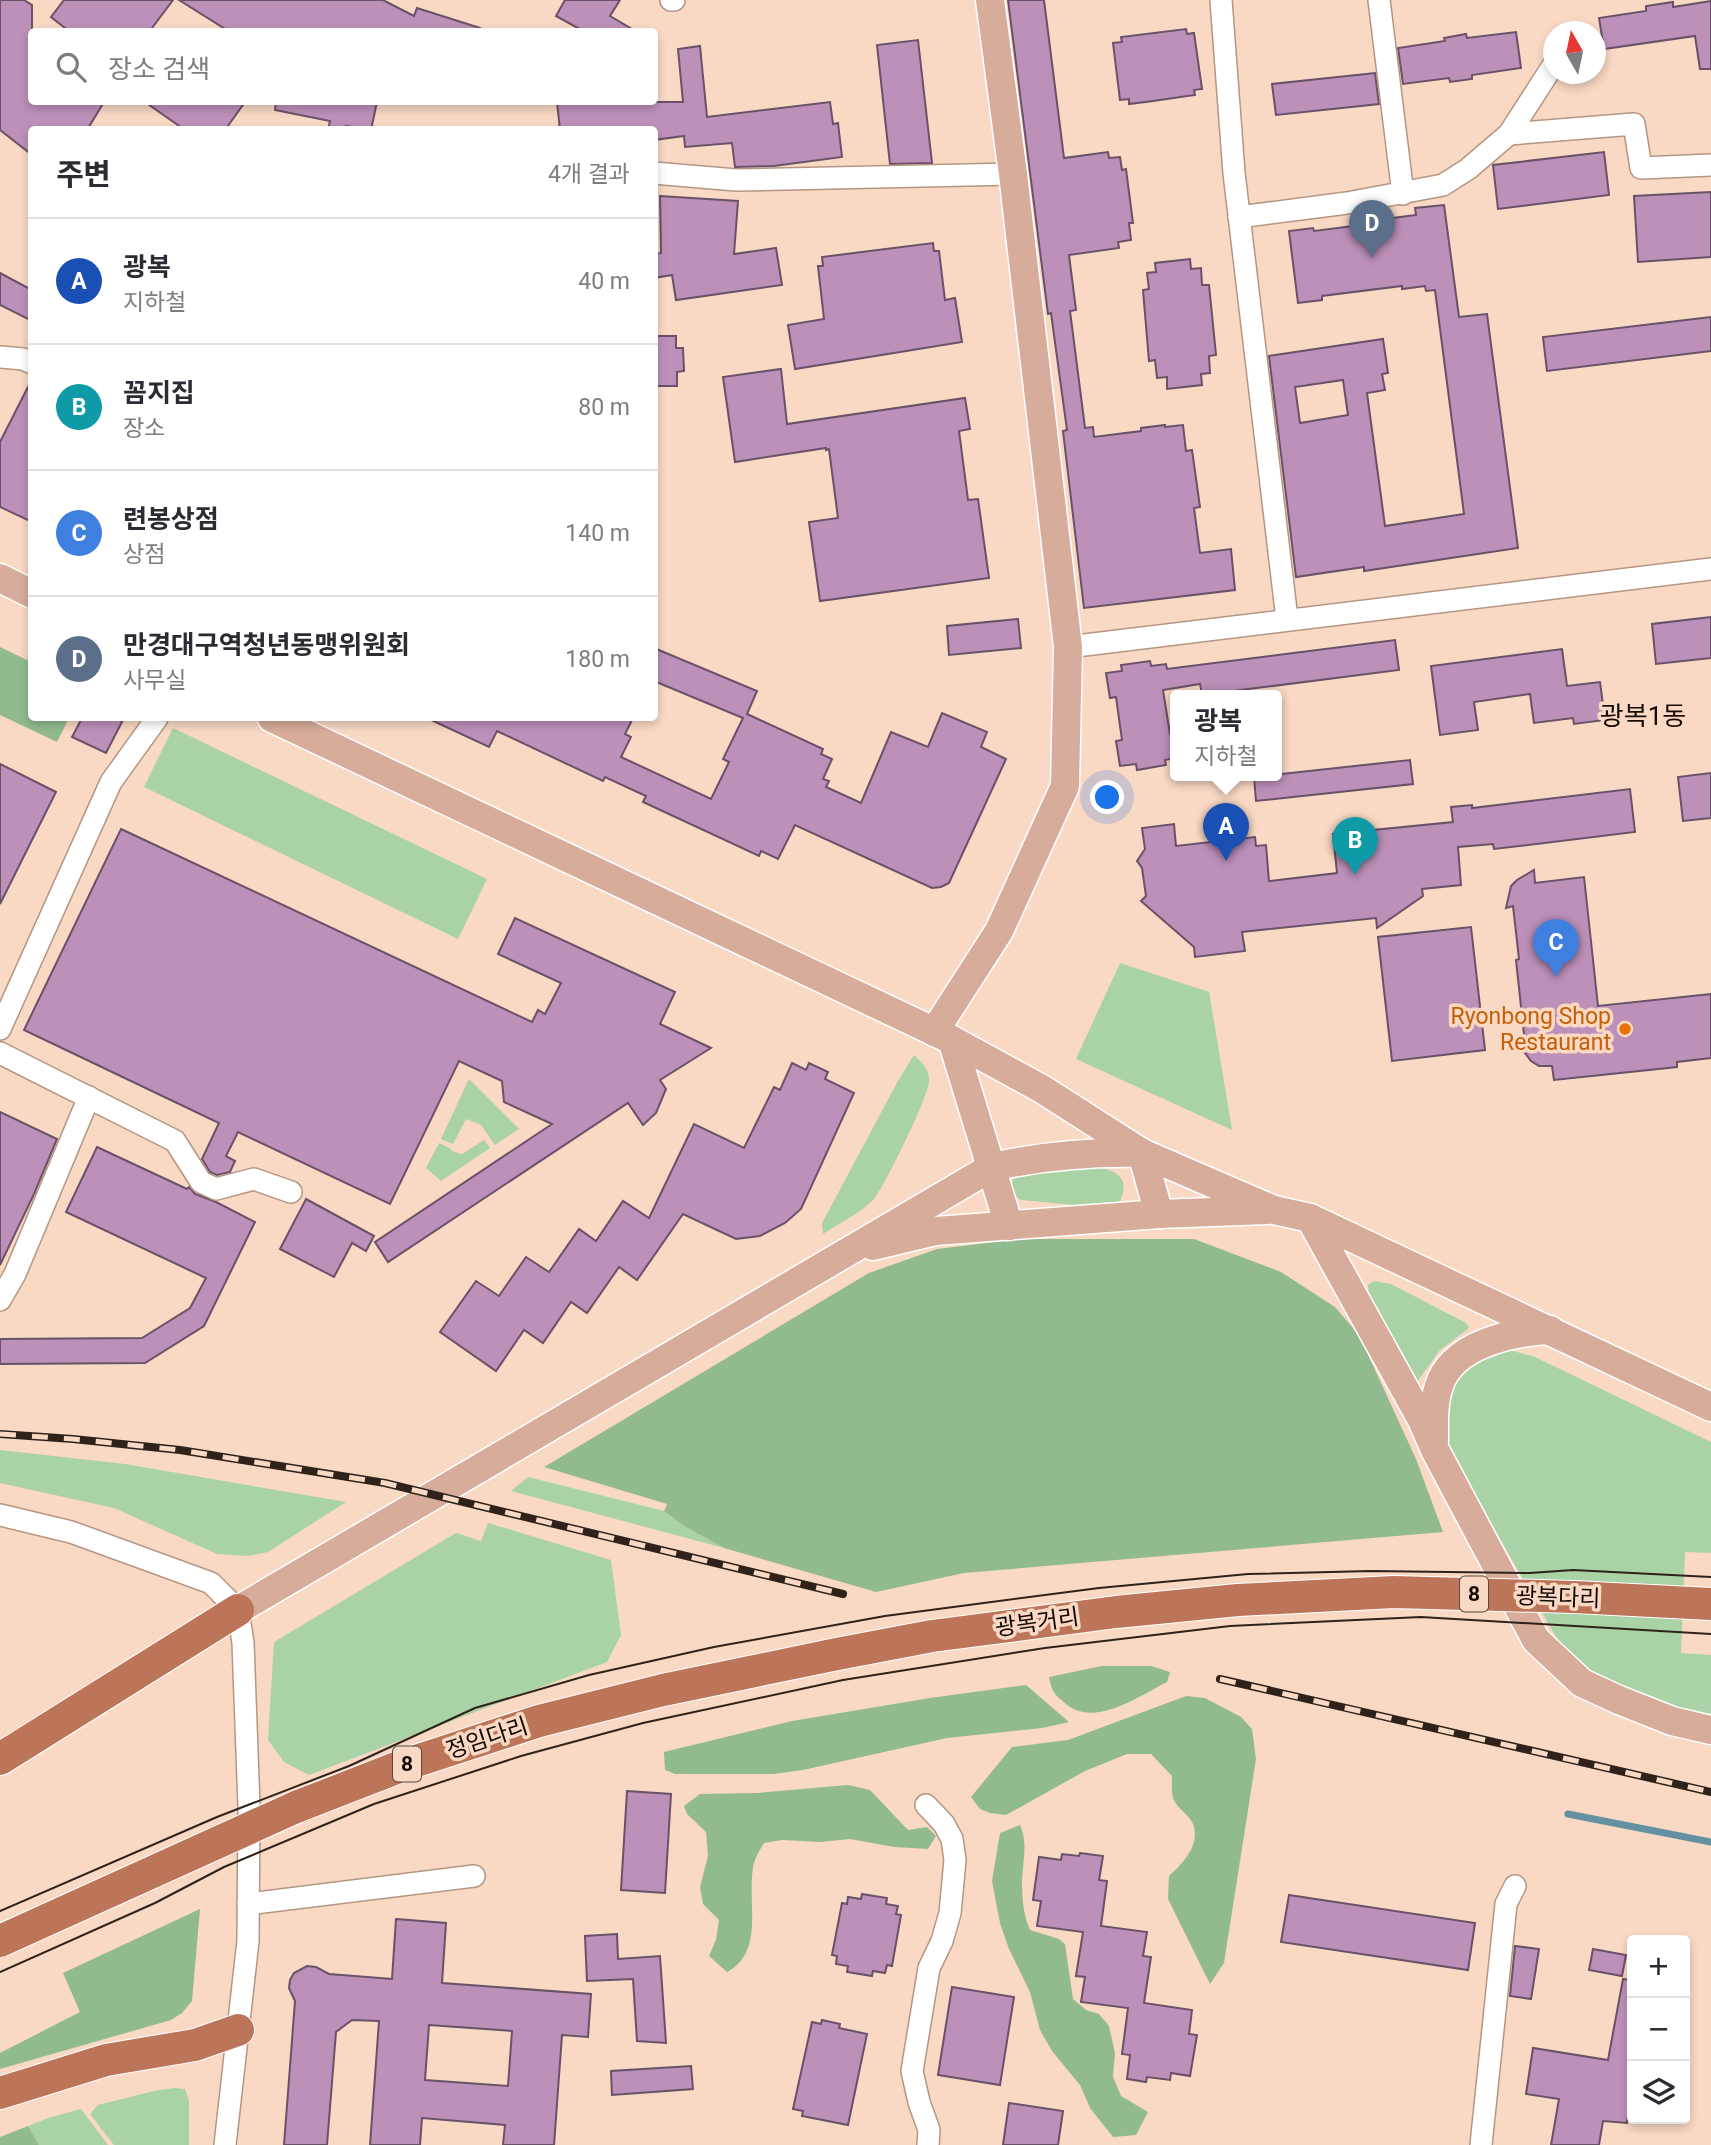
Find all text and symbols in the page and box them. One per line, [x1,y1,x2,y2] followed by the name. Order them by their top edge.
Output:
[1543,21,1606,84] north arrow
[28,28,658,105] search box
[52,48,90,86] icon: search
[108,54,210,84] text: 장소 검색
[56,157,111,192] text: 주변
[548,161,630,188] text: 4개 결과
[1349,200,1395,258] pin: D
[123,252,171,282] text: 광복
[71,268,87,295] text: A
[578,268,630,295] text: 40 m
[123,289,186,316] text: 지하철
[123,378,195,408] text: 꼼지집
[72,394,86,421] text: B
[578,394,630,421] text: 80 m
[123,415,165,442] text: 장소
[123,504,219,534] text: 련봉상점
[71,520,87,547] text: C
[565,520,630,547] text: 140 m
[123,541,165,568] text: 상점
[123,630,410,660] text: 만경대구역청년동맹위원회
[72,646,86,673] text: D
[565,646,630,673] text: 180 m
[123,667,186,694] text: 사무실
[1170,690,1282,781] popup
[1600,701,1686,731] district label: 광복1동
[1194,706,1242,736] text: 광복
[1194,743,1258,770] text: 지하철
[1090,780,1124,814] your location
[1203,803,1249,861] pin: A
[1332,817,1378,875] pin: B
[1533,919,1579,977] pin: C
[1451,1003,1611,1056] place label: Ryonbong Shop Restaurant
[1617,1021,1633,1037] marker: Ryonbong Shop Restaurant
[1460,1576,1488,1612] road number: 8
[1515,1583,1601,1612] street label: 광복다리
[993,1603,1081,1642] street label: 광복거리
[443,1713,532,1764] street label: 정임다리
[393,1746,421,1782] road number: 8
[1627,1935,1690,2124] map controls
[1627,1935,1690,1998] button: +
[1627,1998,1690,2061] button: −
[1627,2061,1690,2124] button: layers

